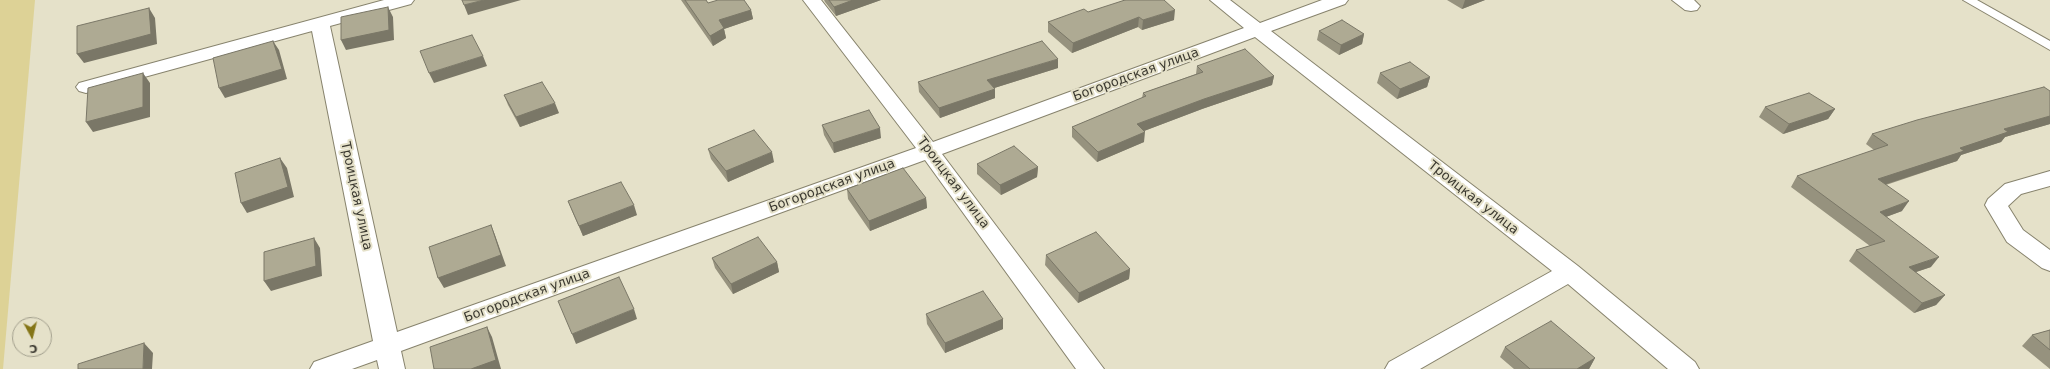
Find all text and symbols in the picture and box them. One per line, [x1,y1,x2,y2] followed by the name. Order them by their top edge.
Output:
[1071,45,1201,105] street label: Богородская улица
[914,134,992,232] street label: Троицкая улица
[337,140,375,252] street label: Троицкая улица
[767,156,897,216] street label: Богородская улица
[1425,158,1521,238] street label: Троицкая улица
[462,266,592,326] street label: Богородская улица
[12,317,52,357] north arrow
[29,341,38,355] text: С

